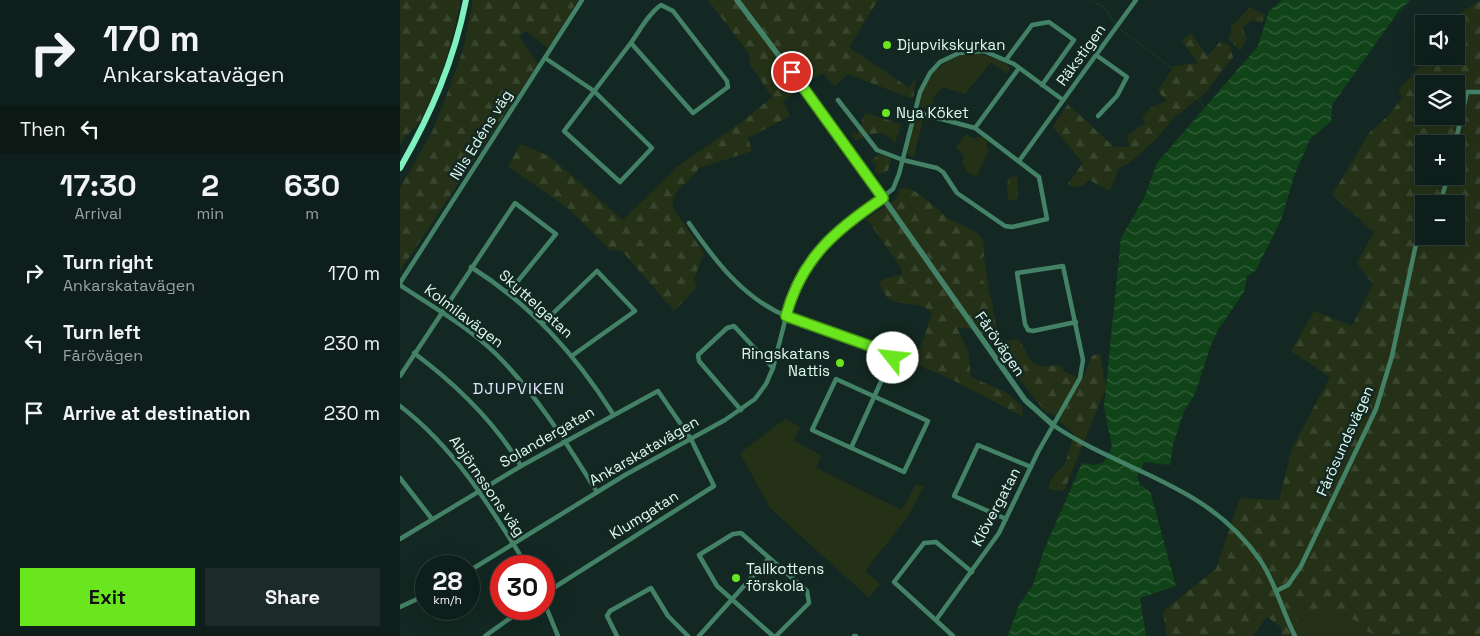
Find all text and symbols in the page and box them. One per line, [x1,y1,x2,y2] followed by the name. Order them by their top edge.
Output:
[1415,15,1465,245] map controls
[1415,15,1465,65] button: sound
[103,17,200,61] text: 170 m
[20,20,85,85] icon: right
[1052,20,1109,89] street label: Räkstigen
[897,35,1005,54] place label: Djupvikskyrkan
[881,39,893,51] marker: Djupvikskyrkan
[771,51,813,93] pin
[778,58,806,86] icon: arrive
[103,60,284,88] text: Ankarskatavägen
[1415,75,1465,125] button: layers
[445,86,516,183] street label: Nils Edéns väg
[896,103,969,122] place label: Nya Köket
[880,107,892,119] marker: Nya Köket
[76,115,104,143] icon: left
[20,117,66,142] text: Then
[1415,135,1465,185] button: +
[60,166,137,205] text: 17:30
[201,166,219,205] text: 2
[284,166,340,205] text: 630
[1415,195,1465,245] button: −
[74,203,122,224] text: Arrival
[197,203,224,224] text: min
[305,203,319,224] text: m
[63,250,153,275] text: Turn right
[20,259,48,287] icon: right
[328,261,380,286] text: 170 m
[495,265,577,342] street label: Skyttelgatan
[63,275,195,296] text: Ankarskatavägen
[421,280,508,352] street label: Kolmilavägen
[971,308,1030,380] street label: Fårövägen
[63,320,141,345] text: Turn left
[20,329,48,357] icon: left
[324,331,380,356] text: 230 m
[866,331,918,383] position arrow
[741,344,830,380] place label: Ringskatans Nattis
[63,345,143,366] text: Fårövägen
[834,357,846,369] marker: Ringskatans Nattis
[473,378,565,399] district label: DJUPVIKEN
[1312,383,1377,499] street label: Fårösundsvägen
[20,399,48,427] icon: arrive
[63,401,251,426] text: Arrive at destination
[324,401,380,426] text: 230 m
[496,402,598,471] street label: Solandergatan
[585,411,702,490] street label: Ankarskatavägen
[446,432,529,540] street label: Abjörnssons väg
[967,464,1024,549] street label: Klövergatan
[606,486,682,543] street label: Klumgatan
[490,555,555,620] speed limit sign: 30
[746,559,824,595] place label: Tallkottens förskola
[433,565,462,597] text: 28
[20,568,195,626] button: Exit
[205,568,380,626] button: Share
[730,572,742,584] marker: Tallkottens förskola
[433,592,462,608] text: km/h

